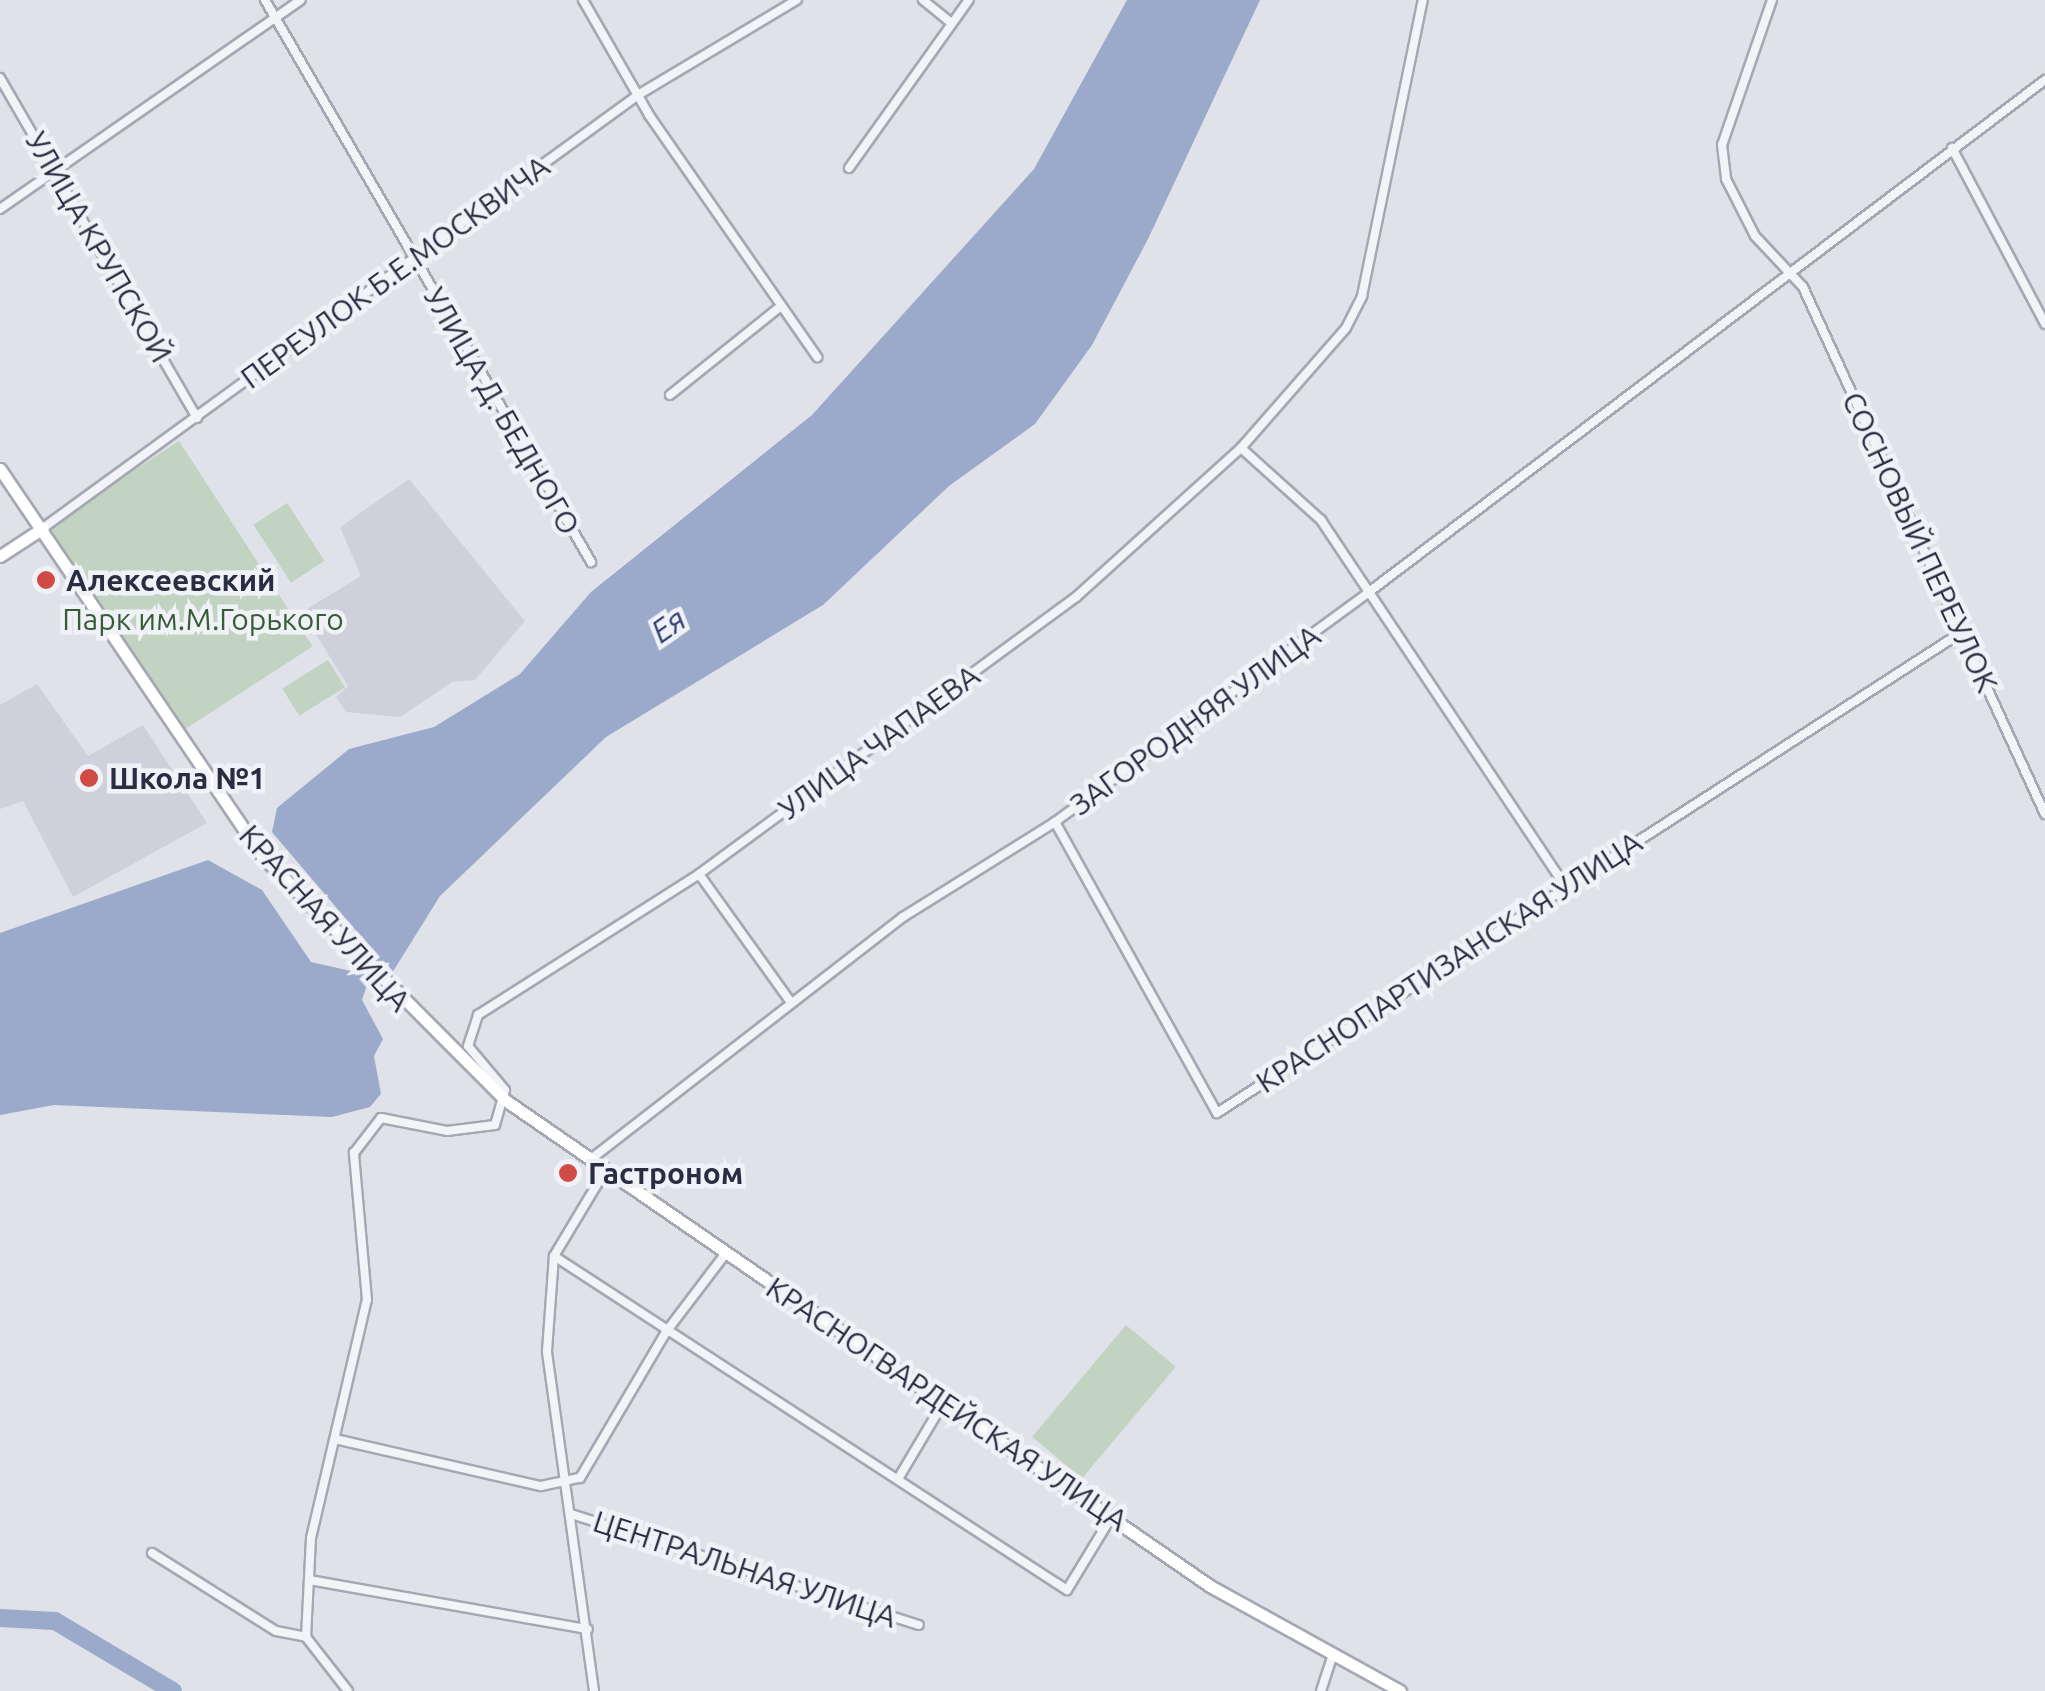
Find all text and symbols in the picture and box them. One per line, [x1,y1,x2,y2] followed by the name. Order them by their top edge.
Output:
[18,125,180,369] street label: УЛИЦА КРУПСКОЙ
[234,148,556,396] street label: ПЕРЕУЛОК Б.Е.МОСКВИЧА
[417,281,587,541] street label: УЛИЦА Д. БЕДНОГО
[1835,386,2005,698] street label: СОСНОВЫЙ ПЕРЕУЛОК
[66,562,275,598] place label: Алексеевский
[35,569,57,591] marker: Алексеевский
[643,600,693,650] water label: Ея
[62,601,344,637] park label: Парк им.М.Горького
[1063,617,1327,823] street label: ЗАГОРОДНЯЯ УЛИЦА
[772,657,986,827] street label: УЛИЦА ЧАПАЕВА
[109,760,266,796] place label: Школа №1
[78,767,100,789] marker: Школа №1
[232,818,418,1018] street label: КРАСНАЯ УЛИЦА
[1250,824,1648,1100] street label: КРАСНОПАРТИЗАНСКАЯ УЛИЦА
[588,1155,743,1191] place label: Гастроном
[557,1162,579,1184] marker: Гастроном
[760,1269,1134,1539] street label: КРАСНОГВАРДЕЙСКАЯ УЛИЦА
[589,1503,901,1635] street label: ЦЕНТРАЛЬНАЯ УЛИЦА

